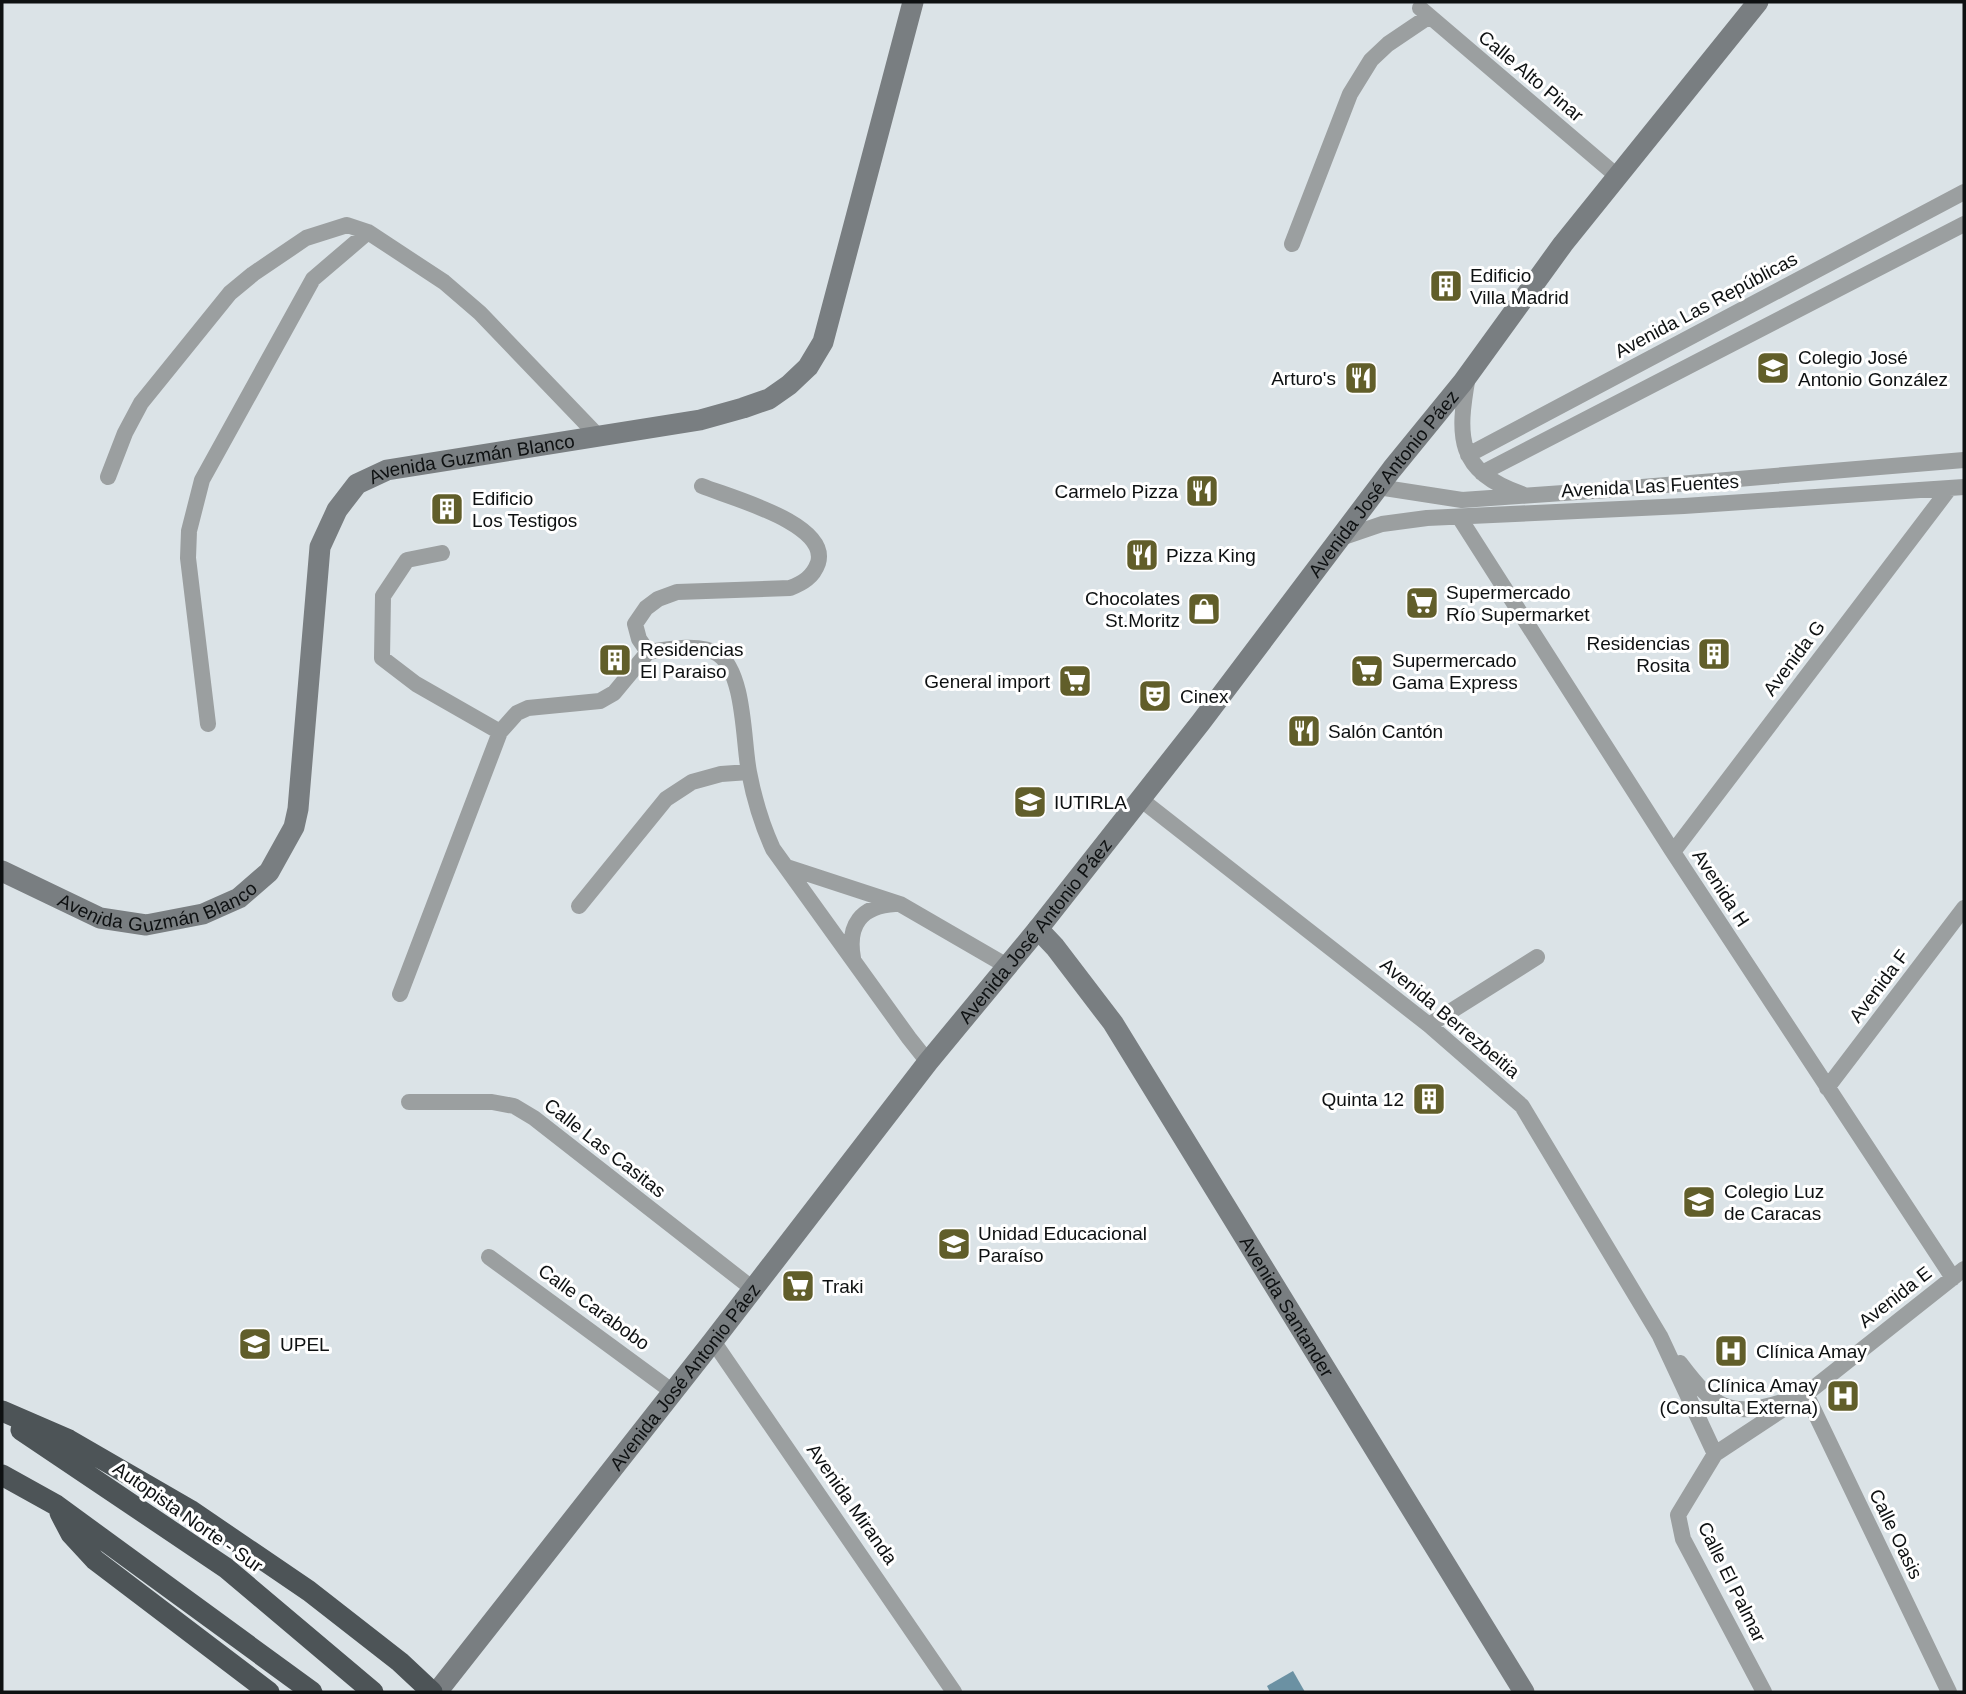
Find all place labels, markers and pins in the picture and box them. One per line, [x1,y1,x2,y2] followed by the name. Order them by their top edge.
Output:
[1470,265,1569,308] place label: Edificio Villa Madrid
[1427,267,1465,305] building icon: Edificio Villa Madrid
[1798,347,1948,390] place label: Colegio José Antonio González
[1754,349,1792,387] school or university icon: Colegio José Antonio González
[1342,359,1380,397] restaurant icon: Arturo's
[1271,368,1336,389] place label: Arturo's
[1183,472,1221,510] restaurant icon: Carmelo Pizza
[1054,481,1178,502] place label: Carmelo Pizza
[472,488,577,531] place label: Edificio Los Testigos
[428,490,466,528] building icon: Edificio Los Testigos
[1123,536,1161,574] restaurant icon: Pizza King
[1166,545,1256,566] place label: Pizza King
[1446,582,1590,625] place label: Supermercado Río Supermarket
[1403,584,1441,622] supermarket icon: Supermercado Río Supermarket
[1085,588,1180,631] place label: Chocolates St.Moritz
[1185,590,1223,628] shop icon: Chocolates St.Moritz
[1587,633,1690,676] place label: Residencias Rosita
[1695,635,1733,673] building icon: Residencias Rosita
[640,639,744,682] place label: Residencias El Paraiso
[596,641,634,679] building icon: Residencias El Paraiso
[1392,650,1518,693] place label: Supermercado Gama Express
[1348,652,1386,690] supermarket icon: Supermercado Gama Express
[1056,662,1094,700] supermarket icon: General import
[924,671,1051,692] place label: General import
[1136,677,1174,715] theatre icon: Cinex
[1180,686,1229,707] place label: Cinex
[1285,712,1323,750] restaurant icon: Salón Cantón
[1328,721,1443,742] place label: Salón Cantón
[1011,783,1049,821] school or university icon: IUTIRLA
[1054,792,1127,813] place label: IUTIRLA
[1410,1080,1448,1118] building icon: Quinta 12
[1322,1089,1404,1110] place label: Quinta 12
[1724,1181,1824,1224] place label: Colegio Luz de Caracas
[1680,1183,1718,1221] school or university icon: Colegio Luz de Caracas
[978,1223,1147,1266] place label: Unidad Educacional Paraíso
[935,1225,973,1263] school or university icon: Unidad Educacional Paraíso
[779,1267,817,1305] supermarket icon: Traki
[822,1276,864,1297] place label: Traki
[236,1325,274,1363] school or university icon: UPEL
[1712,1332,1750,1370] hospital icon: Clínica Amay
[280,1334,330,1355] place label: UPEL
[1756,1341,1867,1362] place label: Clínica Amay
[1660,1375,1818,1418] place label: Clínica Amay (Consulta Externa)
[1824,1377,1862,1415] hospital icon: Clínica Amay (Consulta Externa)

